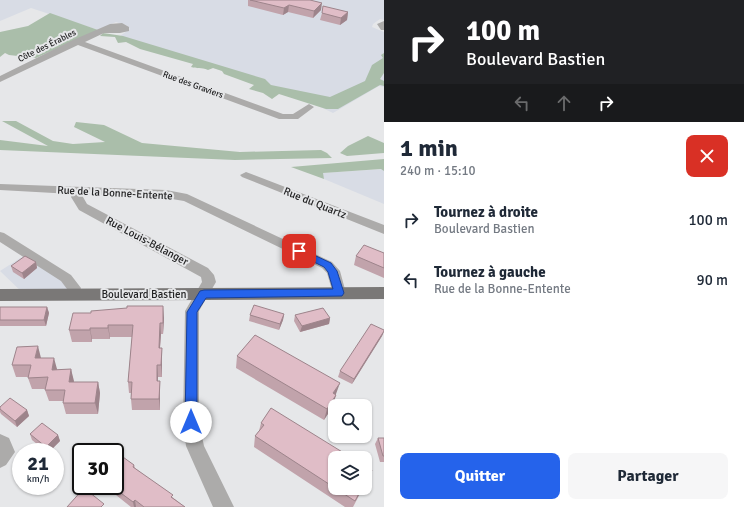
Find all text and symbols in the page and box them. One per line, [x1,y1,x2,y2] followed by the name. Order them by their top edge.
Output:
[466,14,540,48] text: 100 m
[400,16,452,68] icon: right
[15,25,78,65] street label: Côte des Érables
[466,48,605,70] text: Boulevard Bastien
[161,69,225,101] street label: Rue des Graviers
[511,92,533,114] icon: left
[553,92,575,114] icon: ahead
[595,92,617,114] icon: right
[400,133,458,163] text: 1 min
[686,135,728,177] button: close
[400,163,476,179] text: 240 m · 15:10
[57,183,173,203] street label: Rue de la Bonne-Entente
[282,185,348,222] street label: Rue du Quartz
[434,203,538,221] text: Tournez à droite
[400,209,422,231] icon: right
[688,211,728,229] text: 100 m
[104,214,190,268] street label: Rue Louis-Bélanger
[434,221,535,237] text: Boulevard Bastien
[282,234,316,268] pin
[288,240,310,262] icon: arrive
[434,263,546,281] text: Tournez à gauche
[400,269,422,291] icon: left
[697,271,728,289] text: 90 m
[434,281,571,297] text: Rue de la Bonne-Entente
[101,288,187,301] street label: Boulevard Bastien
[328,399,372,495] map controls
[328,399,372,443] button: search
[170,401,212,443] position arrow
[72,443,124,495] speed limit sign: 30
[27,451,49,476] text: 21
[328,451,372,495] button: layers
[400,453,560,499] button: Quitter
[568,453,728,499] button: Partager
[27,473,49,485] text: km/h

